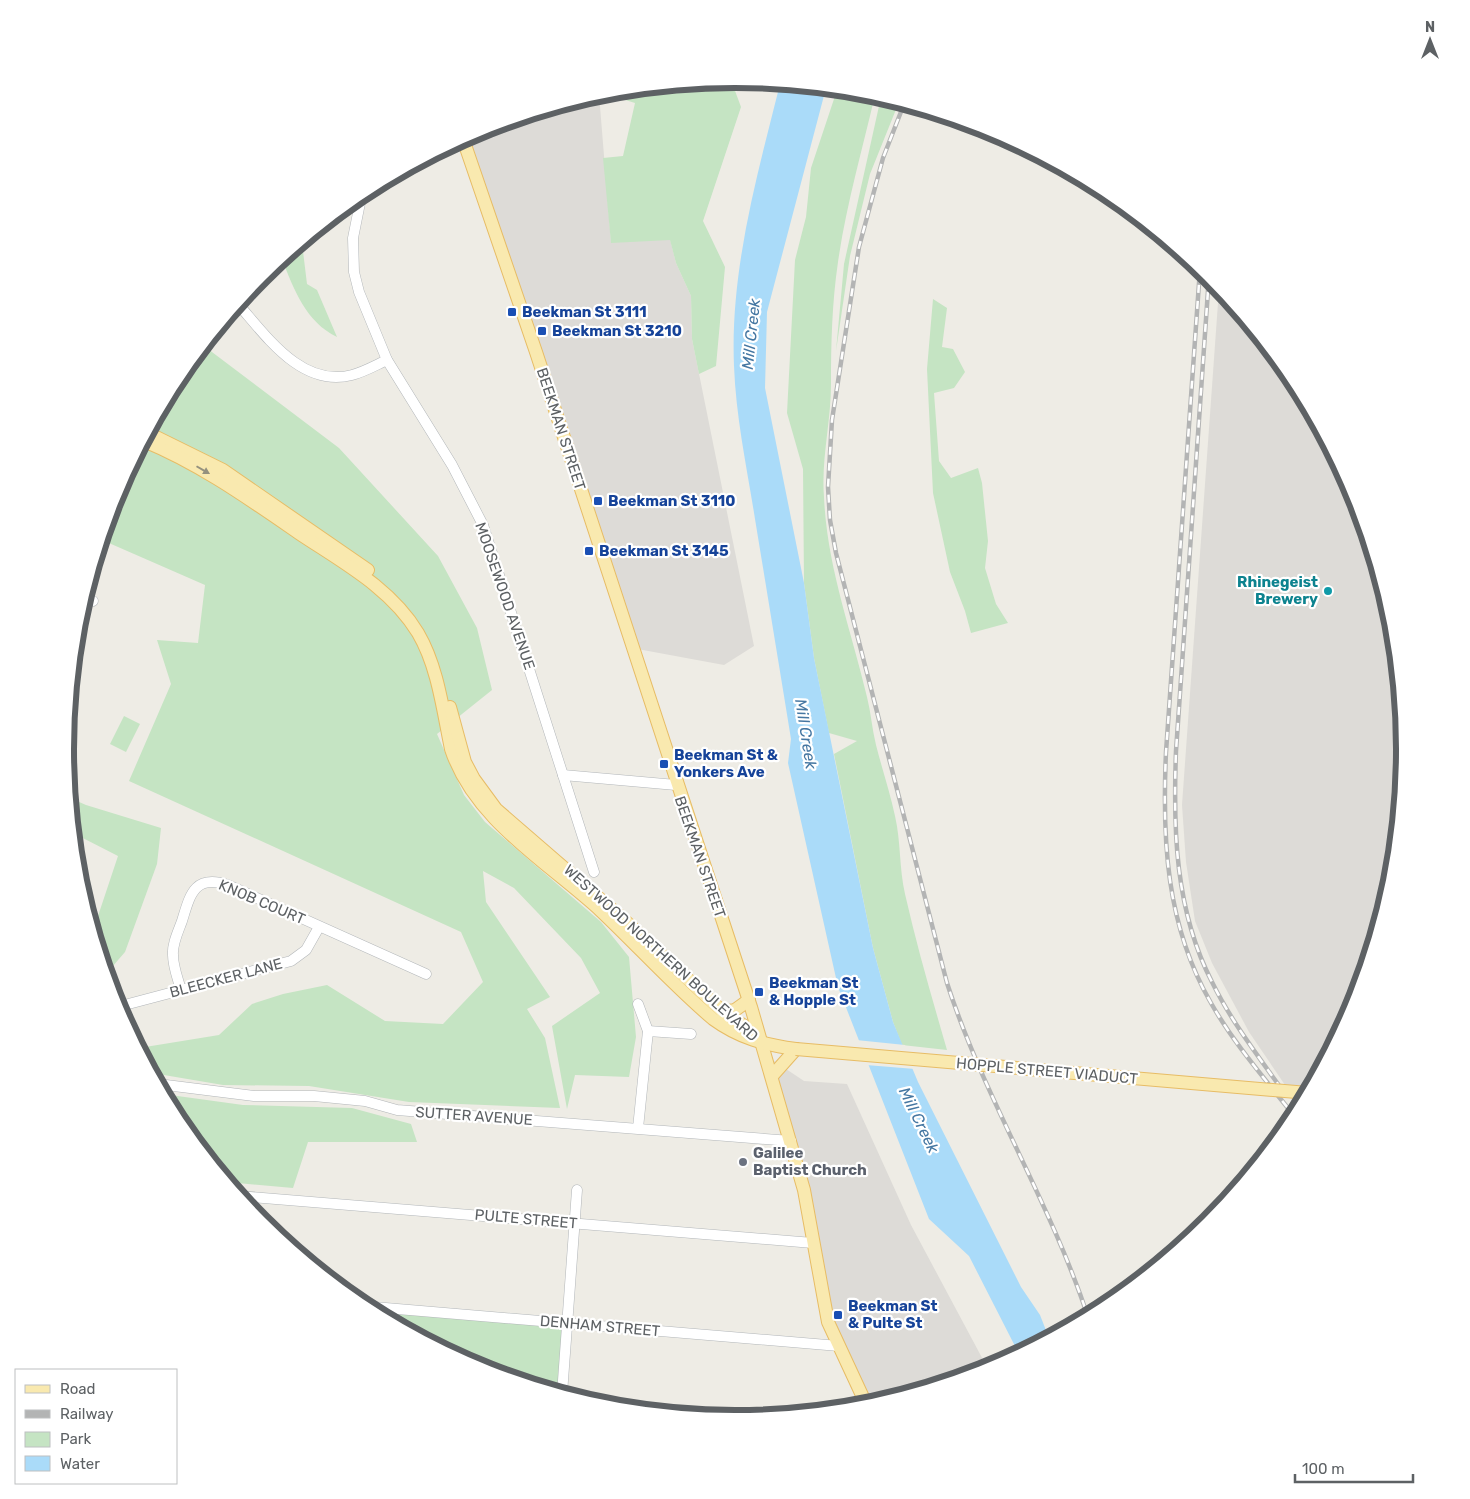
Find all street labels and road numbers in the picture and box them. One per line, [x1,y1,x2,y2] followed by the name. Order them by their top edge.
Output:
[533,365,589,493] street label: BEEKMAN STREET
[471,520,539,672] street label: MOOSEWOOD AVENUE
[671,794,729,921] street label: BEEKMAN STREET
[560,861,762,1045] street label: WESTWOOD NORTHERN BOULEVARD
[216,876,308,928] street label: KNOB COURT
[168,954,284,1002] street label: BLEECKER LANE
[955,1054,1139,1088] street label: HOPPLE STREET VIADUCT
[415,1103,533,1129] street label: SUTTER AVENUE
[474,1206,578,1232] street label: PULTE STREET
[539,1312,661,1340] street label: DENHAM STREET

